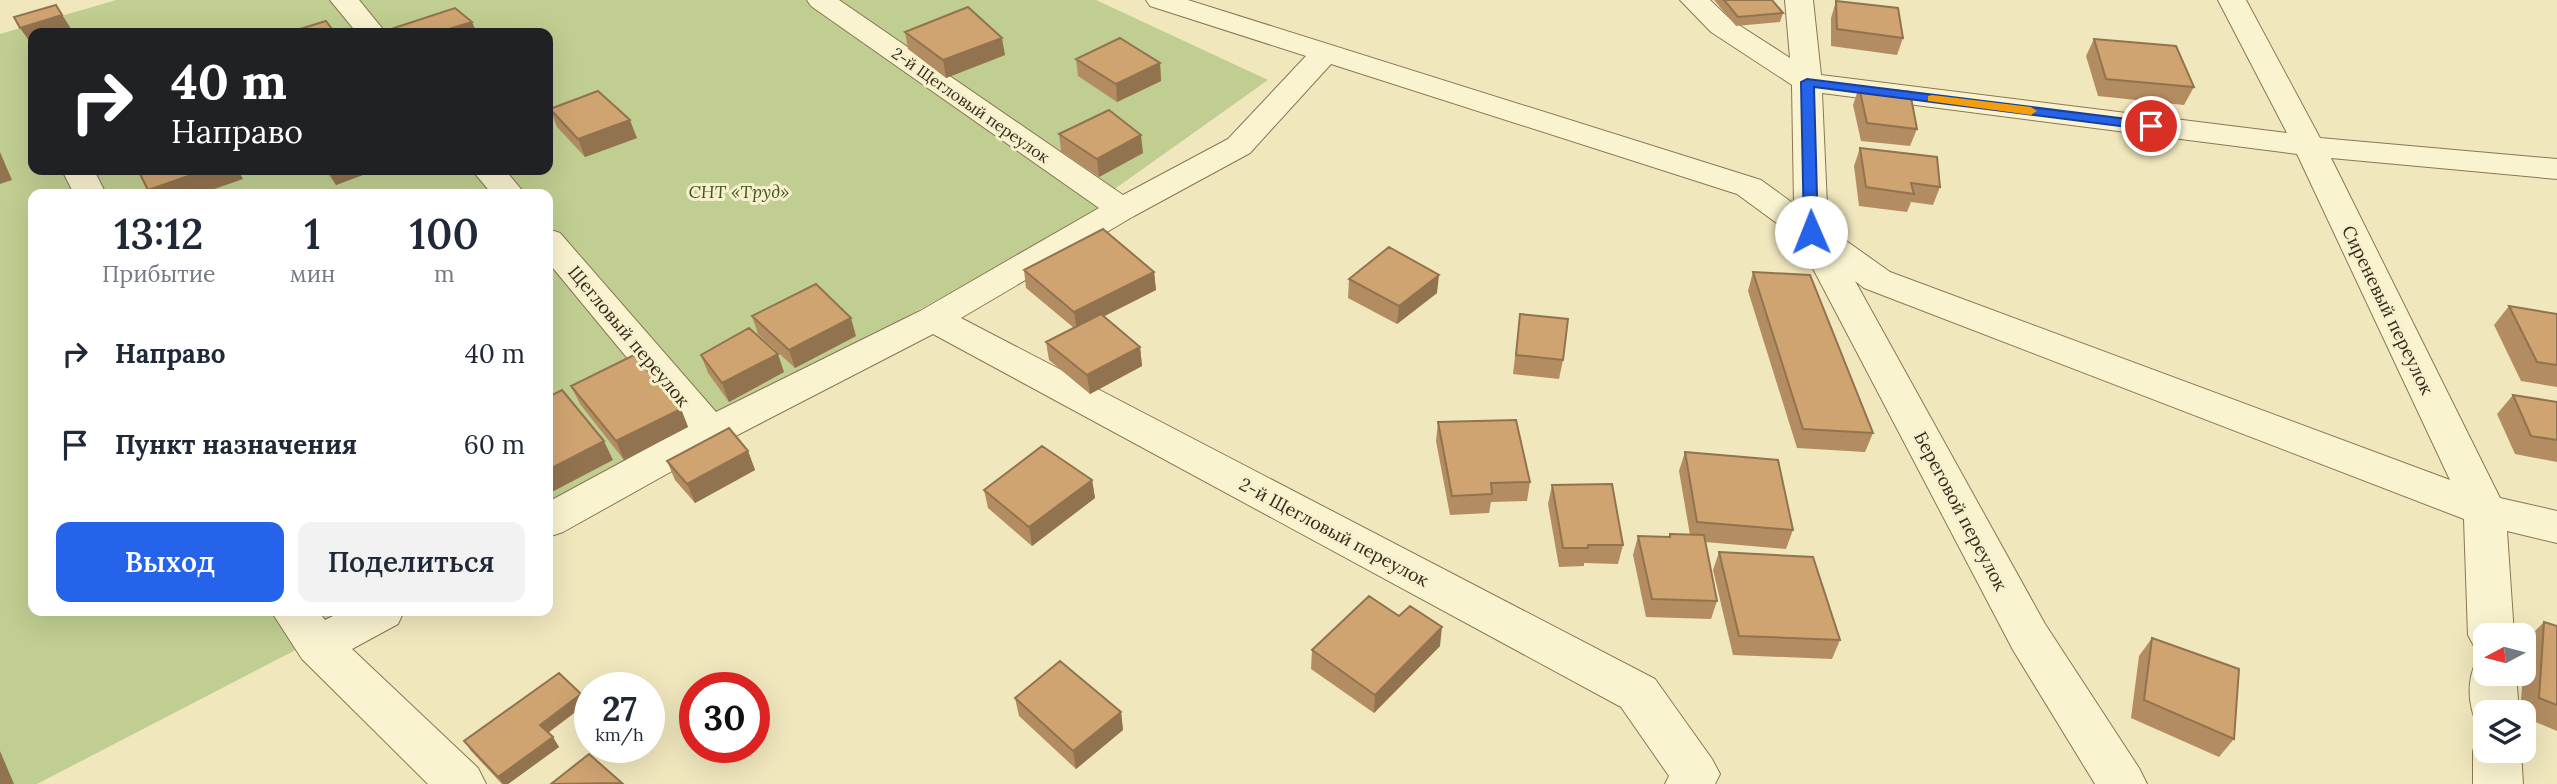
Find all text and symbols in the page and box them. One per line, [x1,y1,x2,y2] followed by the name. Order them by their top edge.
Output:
[888,43,1054,167] street label: 2-й Щегловый переулок
[171,50,287,112] text: 40 m
[56,56,147,147] icon: right
[2121,96,2181,156] pin
[2132,107,2170,145] icon: arrive
[171,111,303,152] text: Направо
[688,180,790,203] park label: СНТ «Труд»
[1774,195,1848,269] position arrow
[114,207,204,261] text: 13:12
[304,207,321,261] text: 1
[409,207,479,261] text: 100
[2337,222,2439,399] street label: Сиреневый переулок
[102,259,216,288] text: Прибытие
[290,259,335,288] text: мин
[434,259,454,288] text: m
[563,261,695,412] street label: Щегловый переулок
[56,335,94,373] icon: right
[115,337,226,370] text: Направо
[465,337,525,370] text: 40 m
[56,426,94,464] icon: arrive
[1909,427,2013,595] street label: Береговой переулок
[115,428,357,461] text: Пункт назначения
[464,428,525,461] text: 60 m
[1235,472,1433,592] street label: 2-й Щегловый переулок
[56,522,284,602] button: Выход
[298,522,525,602] button: Поделиться
[2473,623,2536,686] north arrow
[2473,623,2536,763] map controls
[679,672,770,763] speed limit sign: 30
[602,686,637,731] text: 27
[2473,700,2536,763] button: layers
[595,723,644,746] text: km/h

